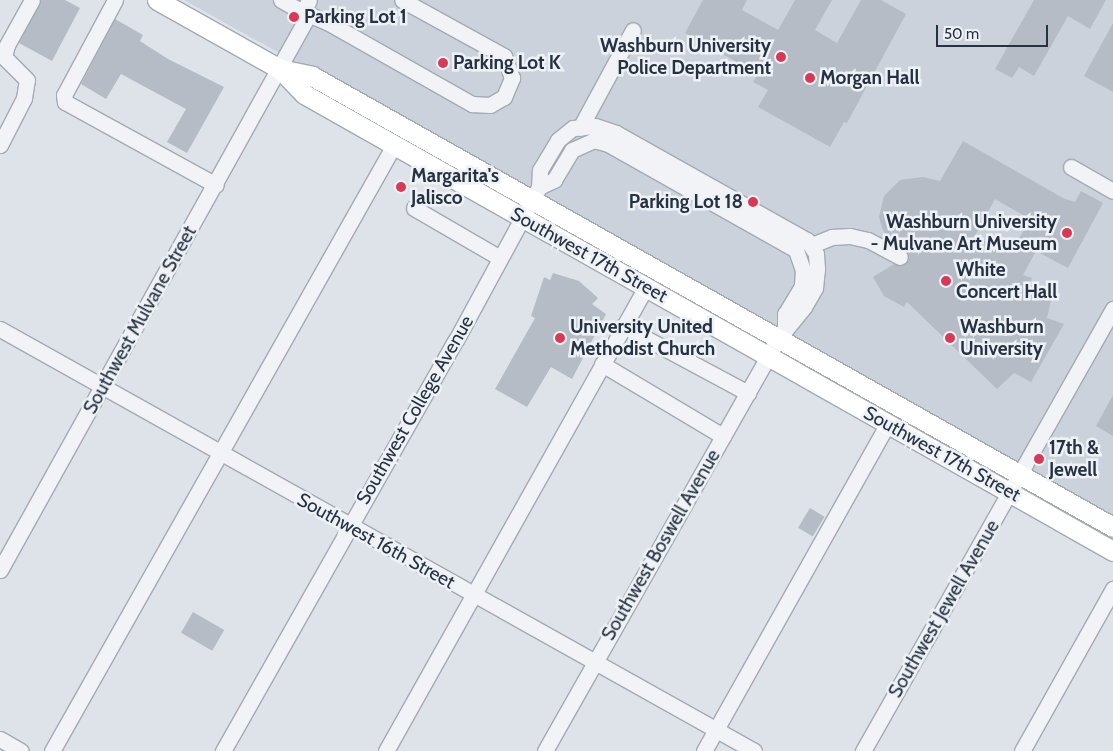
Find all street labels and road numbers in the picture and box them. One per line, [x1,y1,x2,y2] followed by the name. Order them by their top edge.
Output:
[507,202,671,308] street label: Southwest 17th Street
[79,222,201,418] street label: Southwest Mulvane Street
[352,312,478,508] street label: Southwest College Avenue
[860,401,1024,507] street label: Southwest 17th Street
[597,446,725,644] street label: Southwest Boswell Avenue
[293,488,459,594] street label: Southwest 16th Street
[884,516,1004,702] street label: Southwest Jewell Avenue

